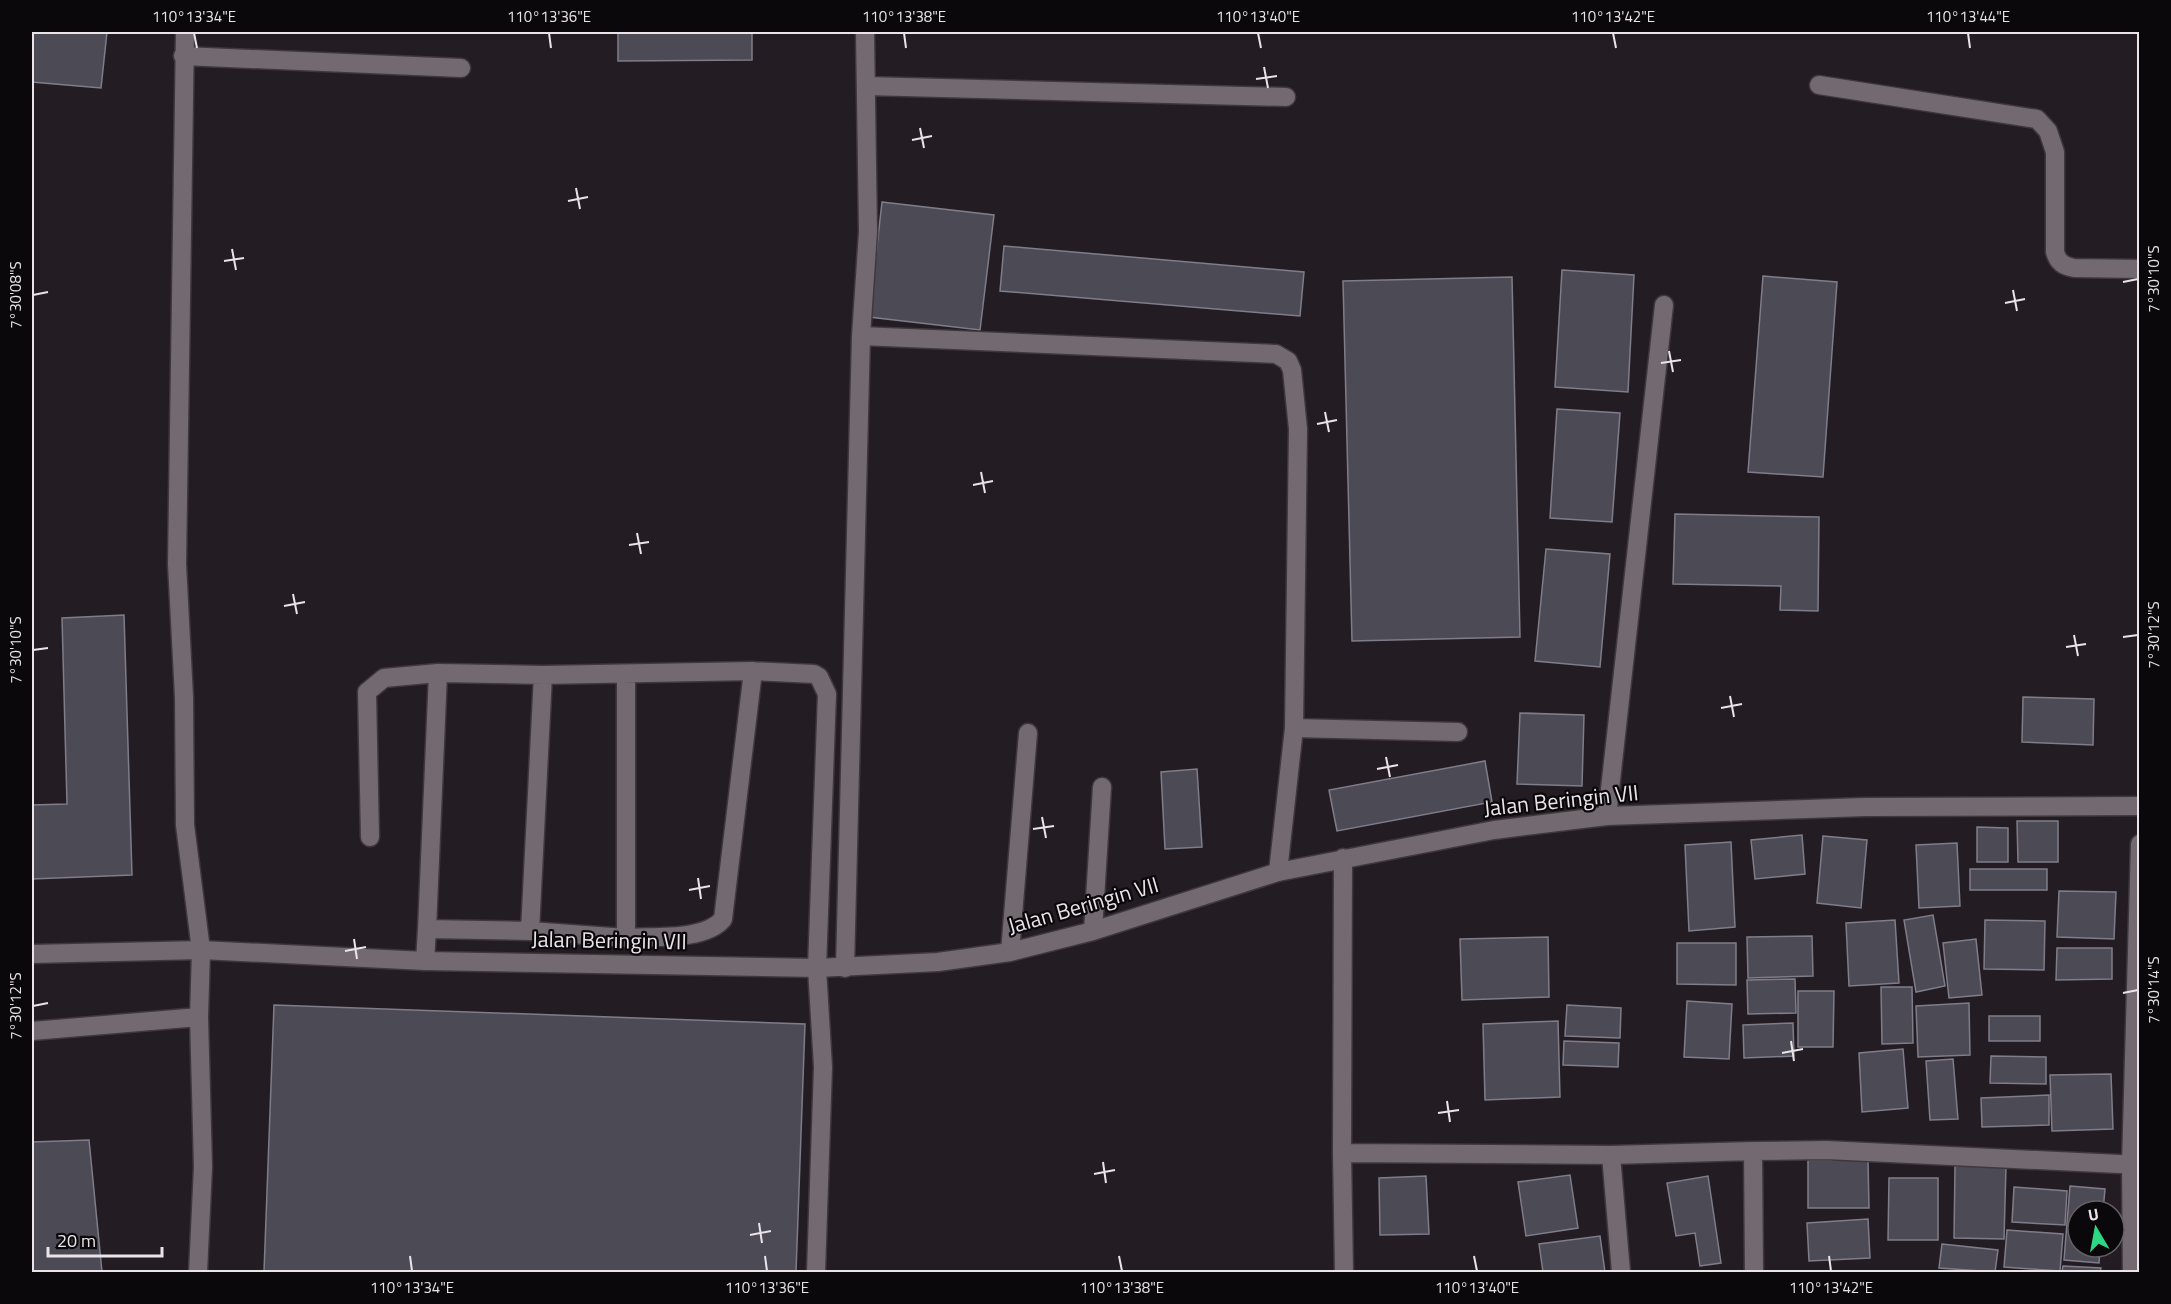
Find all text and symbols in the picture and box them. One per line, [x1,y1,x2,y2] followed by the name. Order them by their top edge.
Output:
[152,5,236,28] text: 110°13'34"E
[507,5,591,28] text: 110°13'36"E
[862,5,946,28] text: 110°13'38"E
[1216,5,1300,28] text: 110°13'40"E
[1571,5,1655,28] text: 110°13'42"E
[1926,5,2010,28] text: 110°13'44"E
[2142,245,2165,313] text: 7°30'10"S
[4,261,27,329] text: 7°30'08"S
[2142,601,2165,669] text: 7°30'12"S
[4,616,27,684] text: 7°30'10"S
[1482,775,1640,825] street label: Jalan Beringin VII
[1004,867,1162,943] street label: Jalan Beringin VII
[531,922,687,958] street label: Jalan Beringin VII
[2142,956,2165,1024] text: 7°30'14"S
[4,972,27,1040] text: 7°30'12"S
[2066,1199,2126,1259] north arrow
[2086,1202,2101,1227] text: U
[48,1220,162,1258] scale bar
[57,1227,96,1254] text: 20 m
[370,1276,454,1299] text: 110°13'34"E
[725,1276,809,1299] text: 110°13'36"E
[1080,1276,1164,1299] text: 110°13'38"E
[1435,1276,1519,1299] text: 110°13'40"E
[1789,1276,1873,1299] text: 110°13'42"E

